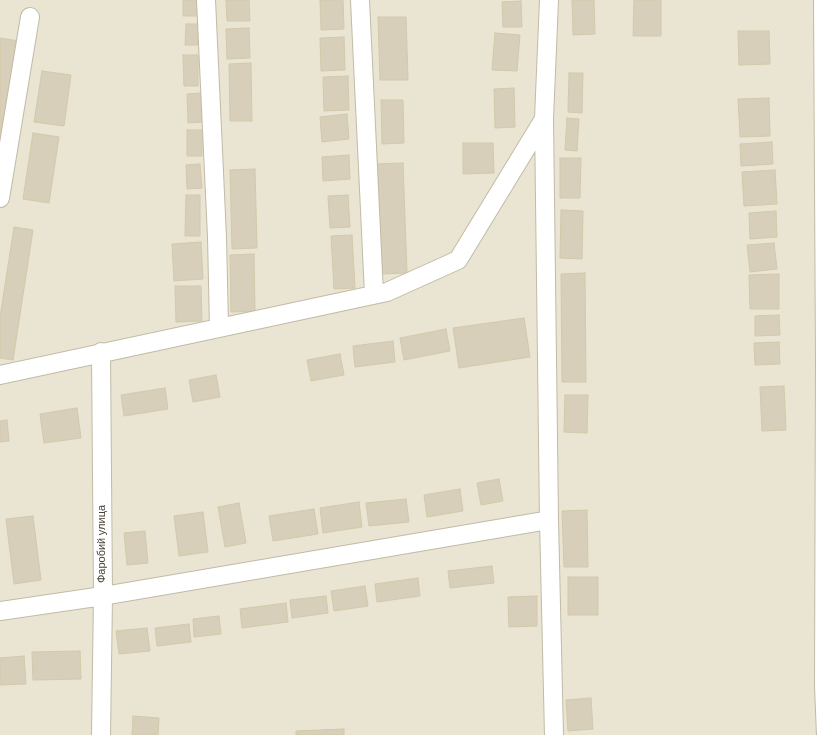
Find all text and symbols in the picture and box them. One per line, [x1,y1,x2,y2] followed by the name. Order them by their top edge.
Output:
[95,505,109,583] street label: Фаробий улица

